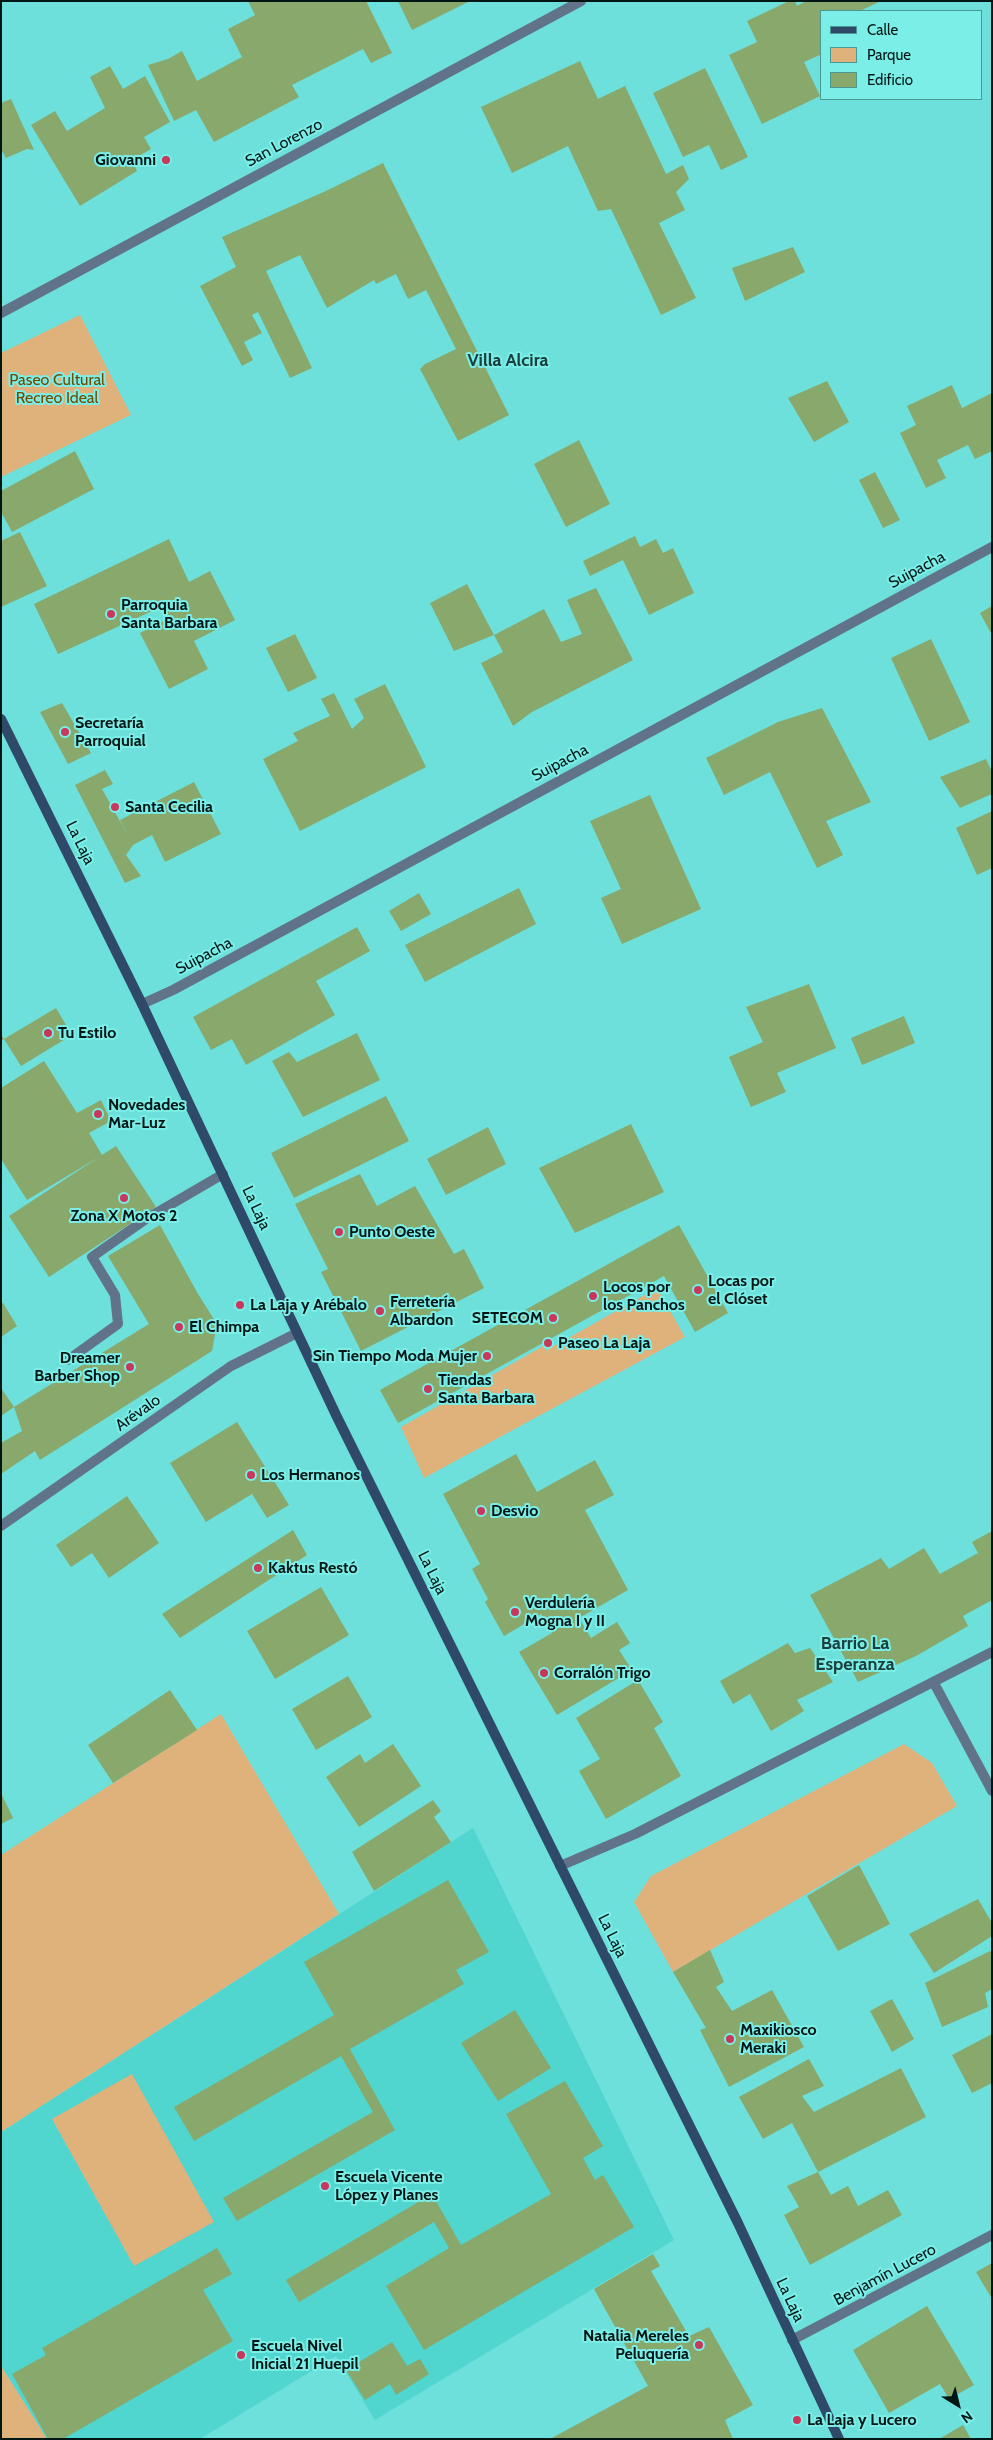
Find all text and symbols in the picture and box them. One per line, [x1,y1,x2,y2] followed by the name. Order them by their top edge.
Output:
[820,10,983,100] legend
[867,21,898,39] text: Calle
[867,46,911,64] text: Parque
[867,71,913,89] text: Edificio
[242,115,326,171] street label: San Lorenzo
[95,150,156,170] place label: Giovanni
[160,154,172,166] marker: Giovanni
[468,350,548,372] district label: Villa Alcira
[9,370,105,408] park label: Paseo Cultural Recreo Ideal
[885,547,949,593] street label: Suipacha
[121,595,218,633] place label: Parroquia Santa Barbara
[105,608,117,620] marker: Parroquia Santa Barbara
[75,713,146,751] place label: Secretaría Parroquial
[59,726,71,738] marker: Secretaría Parroquial
[528,740,592,786] street label: Suipacha
[125,797,213,817] place label: Santa Cecilia
[109,801,121,813] marker: Santa Cecilia
[61,818,99,868] street label: La Laja
[172,933,236,979] street label: Suipacha
[58,1023,116,1043] place label: Tu Estilo
[42,1027,54,1039] marker: Tu Estilo
[108,1095,185,1133] place label: Novedades Mar-Luz
[92,1108,104,1120] marker: Novedades Mar-Luz
[238,1183,274,1233] street label: La Laja
[118,1192,130,1204] marker: Zona X Motos 2
[70,1206,178,1226] place label: Zona X Motos 2
[349,1222,435,1242] place label: Punto Oeste
[333,1226,345,1238] marker: Punto Oeste
[708,1271,774,1309] place label: Locas por el Clóset
[603,1277,685,1315] place label: Locos por los Panchos
[692,1284,704,1296] marker: Locas por el Clóset
[587,1290,599,1302] marker: Locos por los Panchos
[390,1292,456,1330] place label: Ferretería Albardon
[250,1295,367,1315] place label: La Laja y Arébalo
[234,1299,246,1311] marker: La Laja y Arébalo
[374,1305,386,1317] marker: Ferretería Albardon
[472,1308,543,1328] place label: SETECOM
[547,1312,559,1324] marker: SETECOM
[189,1317,259,1337] place label: El Chimpa
[173,1321,185,1333] marker: El Chimpa
[558,1333,650,1353] place label: Paseo La Laja
[542,1337,554,1349] marker: Paseo La Laja
[313,1346,477,1366] place label: Sin Tiempo Moda Mujer
[34,1348,120,1386] place label: Dreamer Barber Shop
[481,1350,493,1362] marker: Sin Tiempo Moda Mujer
[124,1361,136,1373] marker: Dreamer Barber Shop
[438,1370,535,1408] place label: Tiendas Santa Barbara
[422,1383,434,1395] marker: Tiendas Santa Barbara
[112,1391,164,1435] street label: Arévalo
[261,1465,360,1485] place label: Los Hermanos
[245,1469,257,1481] marker: Los Hermanos
[491,1501,538,1521] place label: Desvio
[475,1505,487,1517] marker: Desvio
[413,1548,451,1598] street label: La Laja
[268,1558,358,1578] place label: Kaktus Restó
[252,1562,264,1574] marker: Kaktus Restó
[525,1593,605,1631] place label: Verdulería Mogna I y II
[509,1606,521,1618] marker: Verdulería Mogna I y II
[815,1633,895,1676] district label: Barrio La Esperanza
[554,1663,651,1683] place label: Corralón Trigo
[538,1667,550,1679] marker: Corralón Trigo
[593,1911,631,1961] street label: La Laja
[740,2020,817,2058] place label: Maxikiosco Meraki
[724,2033,736,2045] marker: Maxikiosco Meraki
[335,2167,443,2205] place label: Escuela Vicente López y Planes
[319,2180,331,2192] marker: Escuela Vicente López y Planes
[831,2240,939,2310] street label: Benjamín Lucero
[772,2275,808,2325] street label: La Laja
[583,2326,689,2364] place label: Natalia Mereles Peluquería
[251,2336,359,2374] place label: Escuela Nivel Inicial 21 Huepil
[693,2339,705,2351] marker: Natalia Mereles Peluquería
[235,2349,247,2361] marker: Escuela Nivel Inicial 21 Huepil
[933,2380,983,2430] north arrow
[958,2407,976,2427] text: N
[807,2410,917,2430] place label: La Laja y Lucero
[791,2414,803,2426] marker: La Laja y Lucero

